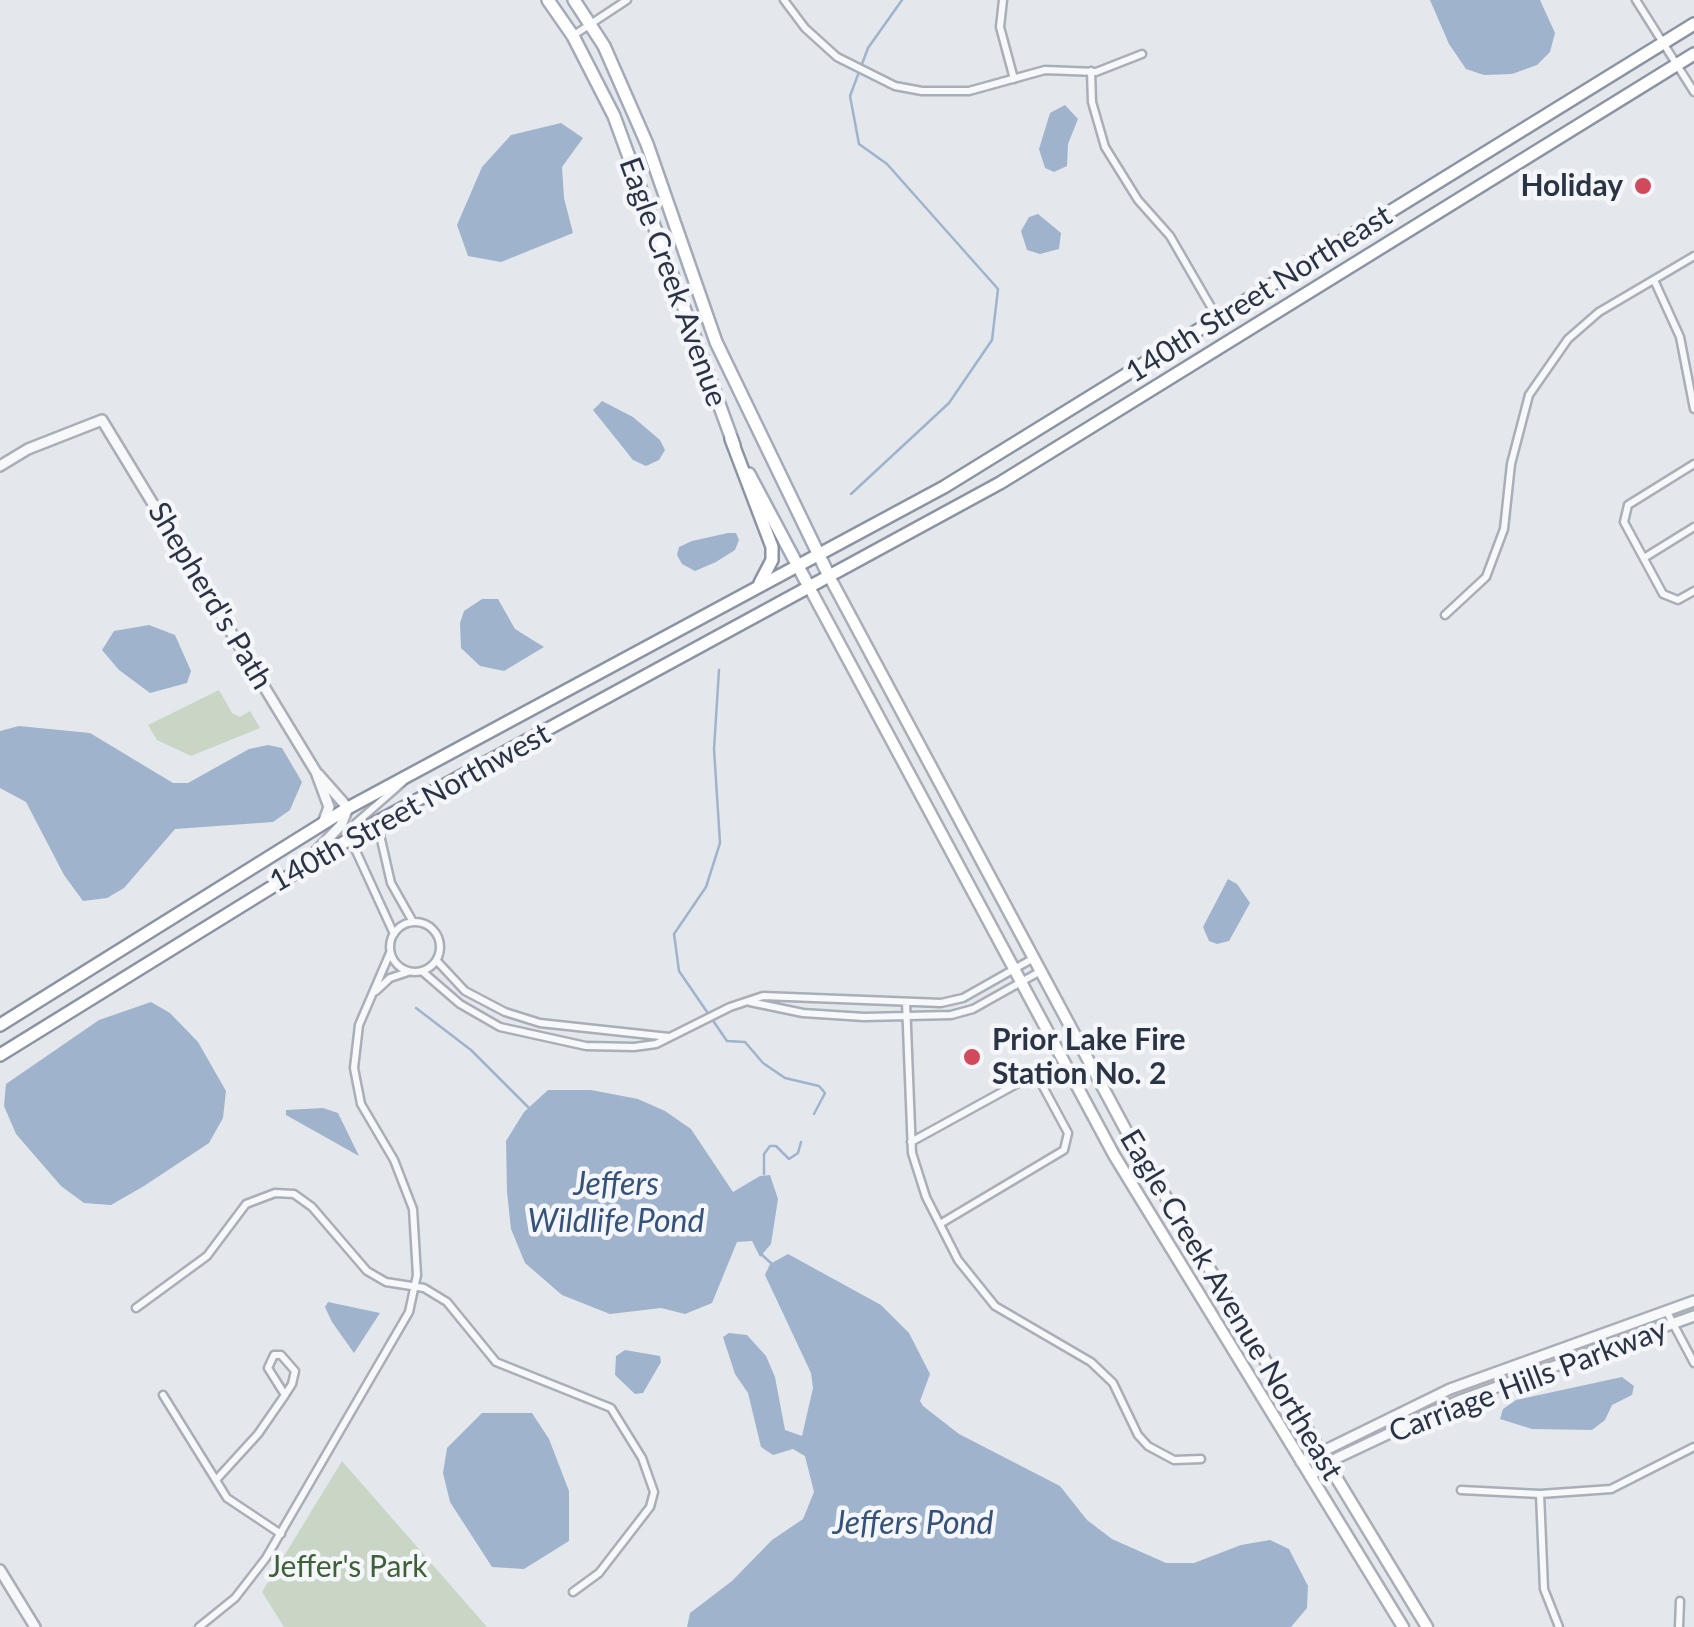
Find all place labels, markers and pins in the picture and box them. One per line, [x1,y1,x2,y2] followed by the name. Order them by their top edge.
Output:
[1520,168,1623,204] place label: Holiday
[1632,175,1654,197] marker: Holiday
[992,1022,1186,1092] place label: Prior Lake Fire Station No. 2
[961,1046,983,1068] marker: Prior Lake Fire Station No. 2

